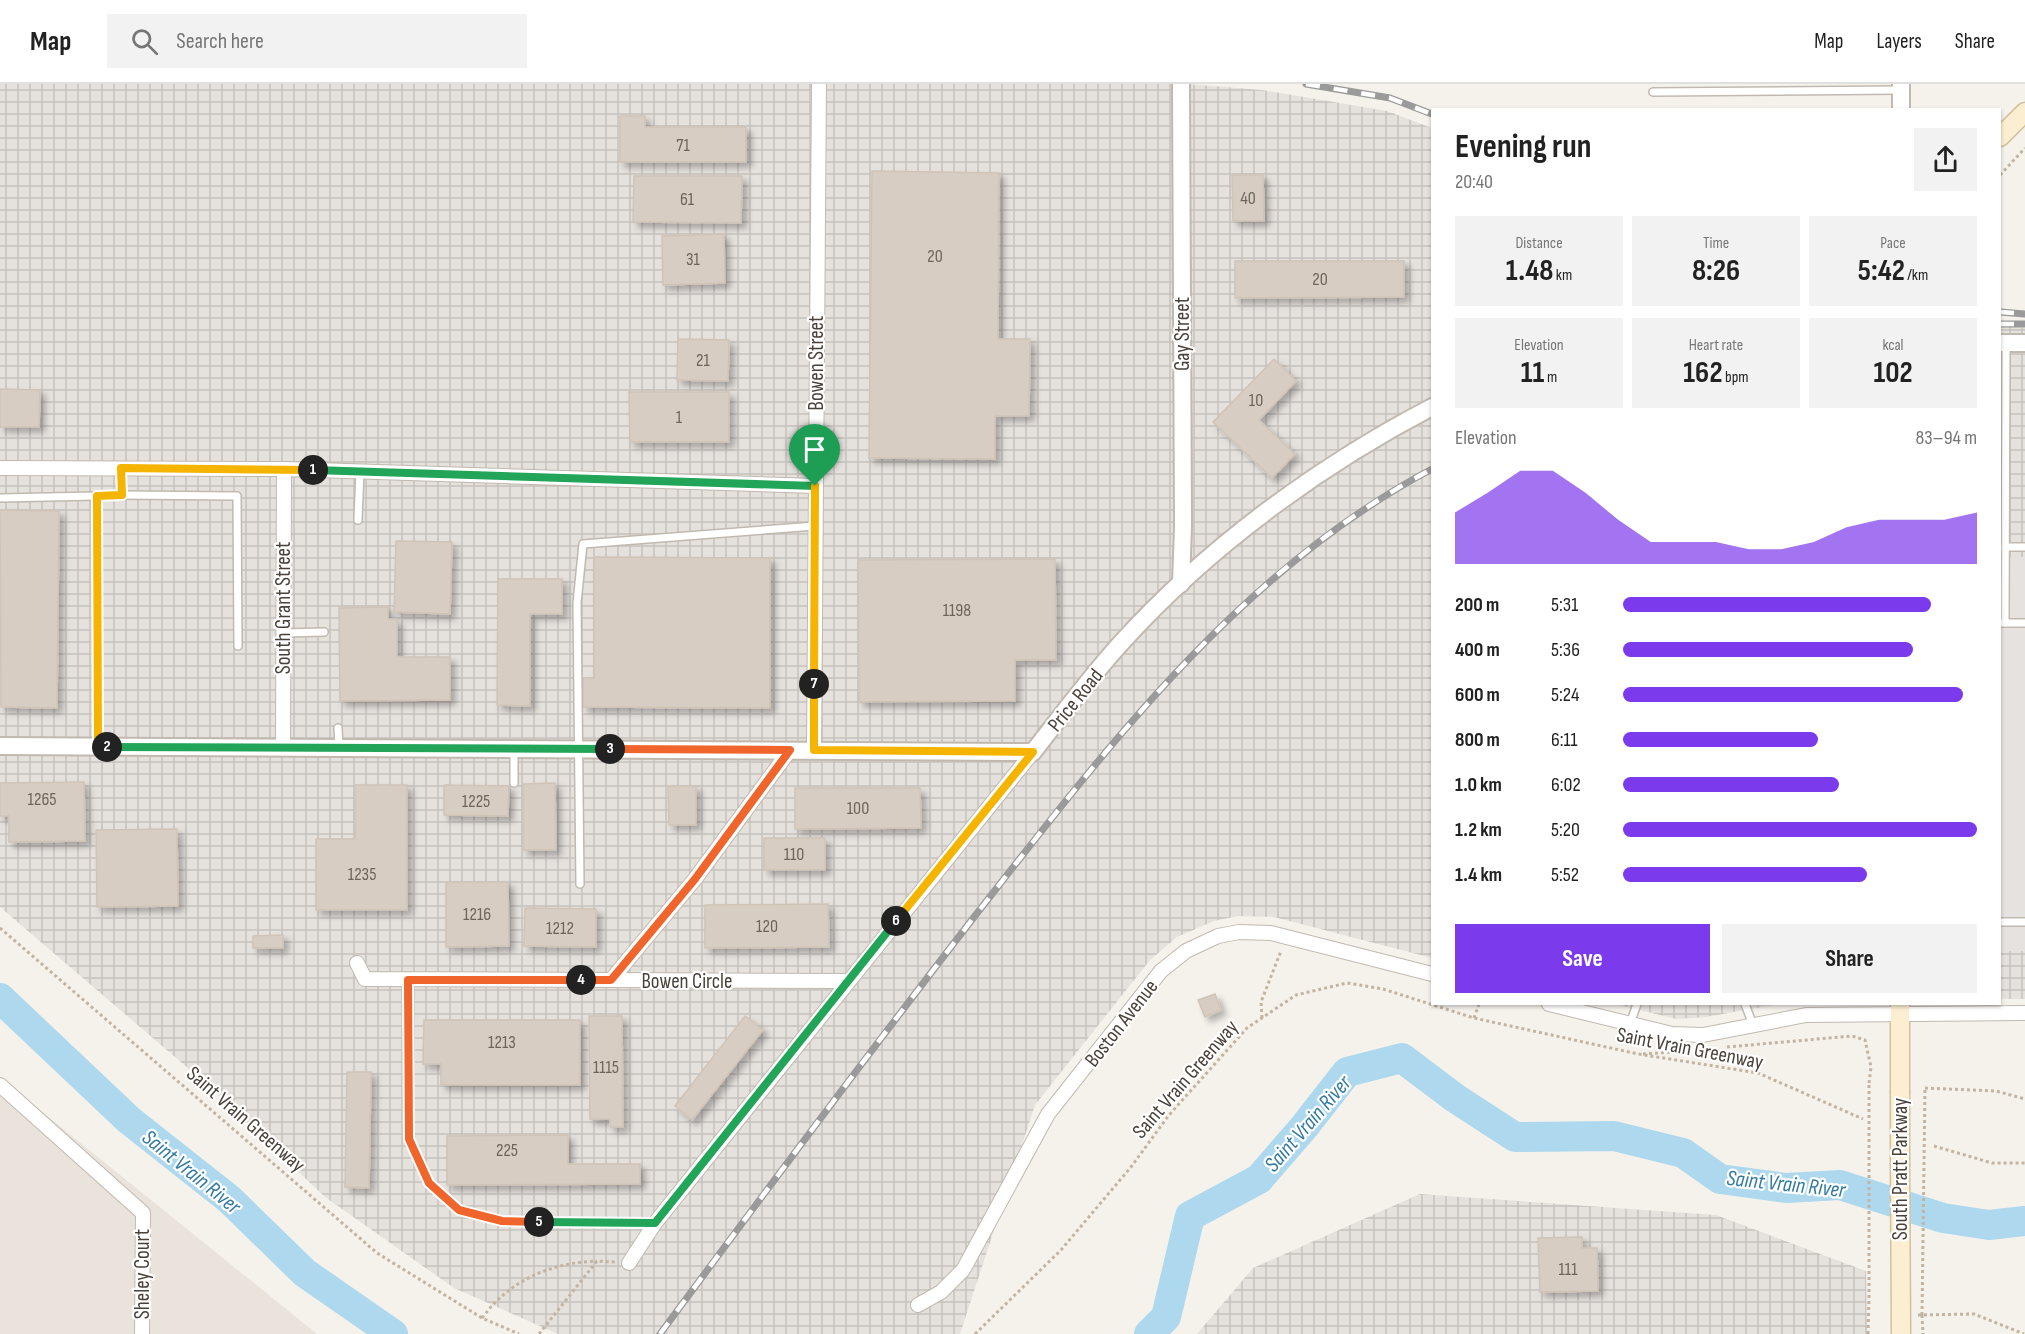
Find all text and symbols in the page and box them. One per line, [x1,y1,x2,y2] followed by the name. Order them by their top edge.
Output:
[107,14,527,68] search box
[30,25,71,58] text: Map
[128,25,161,58] icon: search
[176,28,264,55] text: Search here
[1814,29,1843,54] text: Map
[1876,29,1922,54] text: Layers
[1955,29,1995,54] text: Share
[1455,127,1591,167] text: Evening run
[1914,128,1977,191] button: share
[676,135,690,156] house number: 71
[1455,170,1493,194] text: 20:40
[1240,188,1256,209] house number: 40
[680,189,695,210] house number: 61
[1515,234,1563,253] text: Distance
[1703,234,1729,253] text: Time
[1880,234,1906,253] text: Pace
[927,246,943,267] house number: 20
[686,249,701,270] house number: 31
[1506,253,1553,289] text: 1.48
[1692,253,1740,289] text: 8:26
[1858,253,1905,289] text: 5:42
[1553,266,1572,285] text: km
[1905,266,1928,285] text: /km
[1312,269,1328,290] house number: 20
[1170,297,1195,371] street label: Gay Street
[804,316,829,410] street label: Bowen Street
[1514,336,1564,355] text: Elevation
[1689,336,1743,355] text: Heart rate
[1882,336,1904,355] text: kcal
[696,350,711,371] house number: 21
[1521,355,1544,391] text: 11
[1683,355,1723,391] text: 162
[1873,355,1913,391] text: 102
[1544,368,1557,387] text: m
[1723,368,1749,387] text: bpm
[1249,390,1263,411] house number: 10
[676,407,683,428] house number: 1
[789,424,840,486] pin
[1455,426,1517,450] text: Elevation
[1915,426,1977,450] text: 83–94 m
[798,433,831,466] icon: arrive
[298,455,328,485] pin: 1
[310,460,316,479] text: 1
[271,542,296,674] street label: South Grant Street
[1455,593,1499,617] text: 200 m
[1551,593,1578,617] text: 5:31
[943,600,971,621] house number: 1198
[1455,638,1500,662] text: 400 m
[1551,638,1580,662] text: 5:36
[1042,664,1108,737] street label: Price Road
[799,669,829,699] pin: 7
[811,674,817,693] text: 7
[1455,683,1500,707] text: 600 m
[1551,683,1579,707] text: 5:24
[1455,728,1500,752] text: 800 m
[1551,728,1578,752] text: 6:11
[92,732,122,762] pin: 2
[595,734,625,764] pin: 3
[103,737,111,756] text: 2
[606,739,614,758] text: 3
[1455,773,1502,797] text: 1.0 km
[1551,773,1581,797] text: 6:02
[27,789,57,810] house number: 1265
[462,791,490,812] house number: 1225
[847,798,869,819] house number: 100
[1455,818,1502,842] text: 1.2 km
[1551,818,1580,842] text: 5:20
[784,844,804,865] house number: 110
[1455,863,1502,887] text: 1.4 km
[1551,863,1579,887] text: 5:52
[348,864,376,885] house number: 1235
[463,904,491,925] house number: 1216
[881,906,911,936] pin: 6
[892,911,900,930] text: 6
[756,916,778,937] house number: 120
[546,918,574,939] house number: 1212
[1455,924,1710,993] button: Save
[1722,924,1977,993] button: Share
[566,965,596,995] pin: 4
[642,969,732,994] street label: Bowen Circle
[577,970,585,989] text: 4
[1079,975,1163,1072] street label: Boston Avenue
[1127,1015,1244,1144] street label: Saint Vrain Greenway
[1615,1022,1765,1075] street label: Saint Vrain Greenway
[488,1032,516,1053] house number: 1213
[593,1057,619,1078] house number: 1115
[181,1061,310,1178] street label: Saint Vrain Greenway
[1259,1070,1358,1178] water label: Saint Vrain River
[1888,1098,1913,1240] street label: South Pratt Parkway
[136,1124,246,1221] water label: Saint Vrain River
[496,1140,518,1161] house number: 225
[1725,1165,1847,1204] water label: Saint Vrain River
[524,1207,554,1237] pin: 5
[535,1212,543,1231] text: 5
[130,1229,155,1319] street label: Sheley Court
[1559,1259,1578,1280] house number: 111

